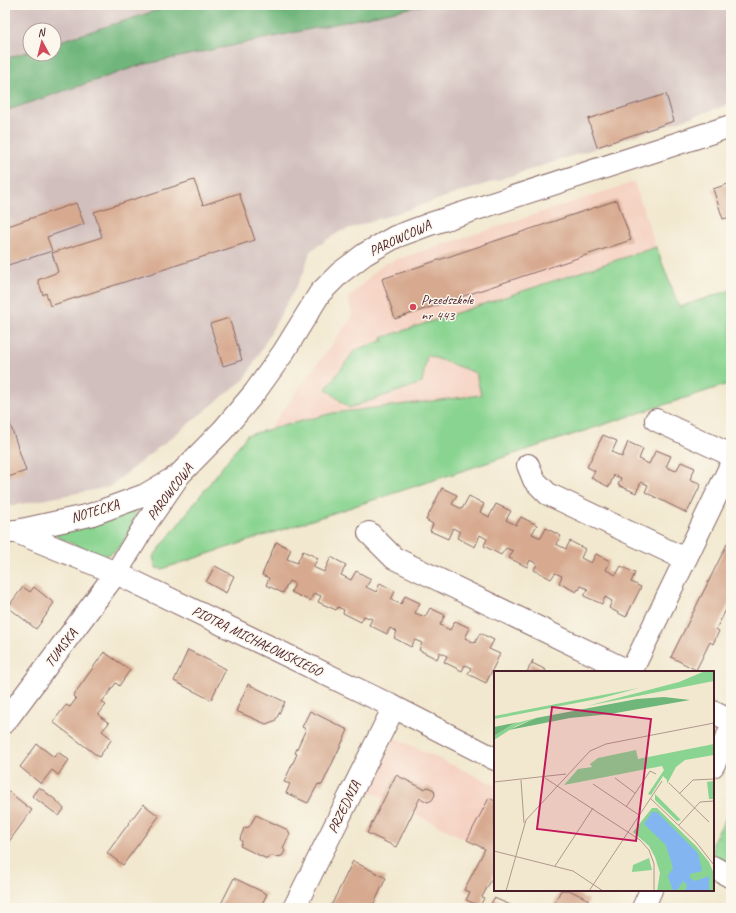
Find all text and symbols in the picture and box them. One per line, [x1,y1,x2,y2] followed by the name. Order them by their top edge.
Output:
[22,22,62,62] north arrow
[37,24,47,39] text: N
[366,216,434,260] street label: PAROWCOWA
[421,291,475,324] place label: Przedszkole nr 443
[408,302,418,312] marker: Przedszkole nr 443
[143,460,197,524] street label: PAROWCOWA
[69,495,122,526] street label: NOTECKA
[189,602,327,681] street label: PIOTRA MICHAŁOWSKIEGO
[41,625,82,671] street label: TUMSKA
[494,671,714,891] inset map
[324,777,364,836] street label: PRZEDNIA

